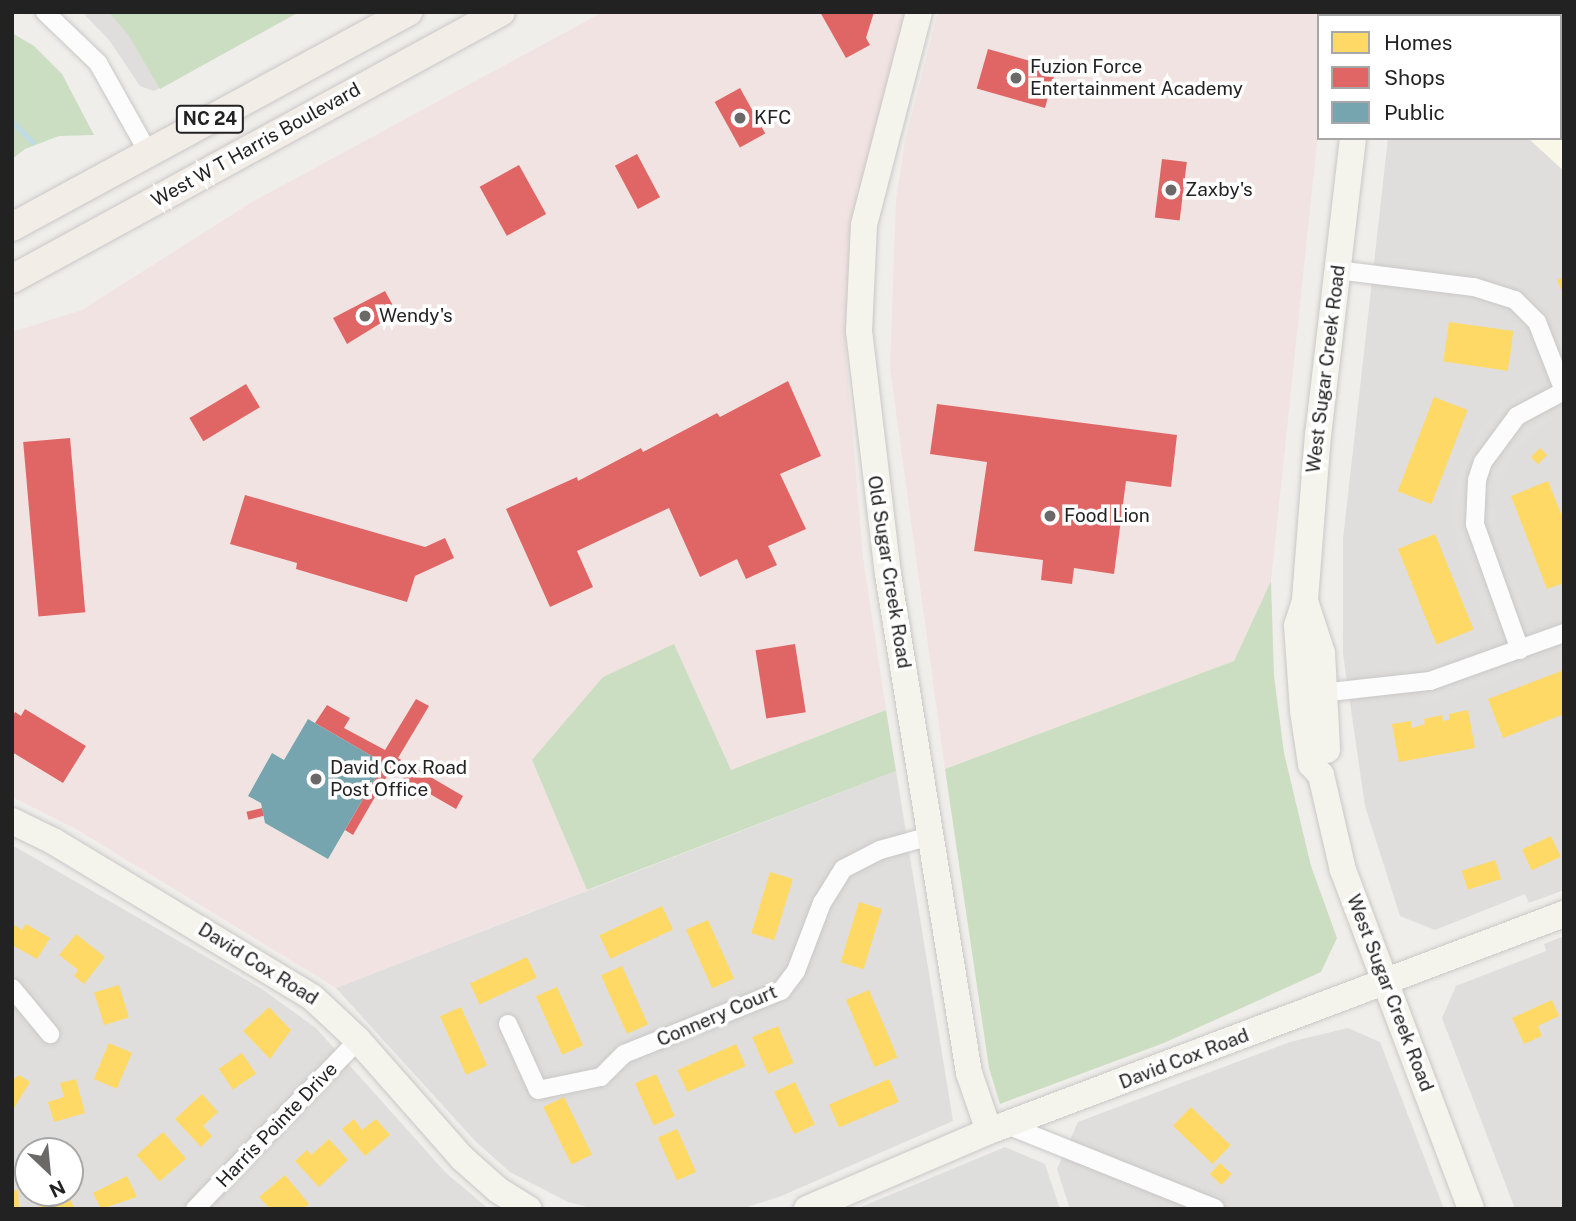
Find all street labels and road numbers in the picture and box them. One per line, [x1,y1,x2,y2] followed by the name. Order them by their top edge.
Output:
[147,78,365,212] street label: West W T Harris Boulevard
[175,104,245,134] road number: NC 24
[1302,264,1350,474] street label: West Sugar Creek Road
[862,474,916,670] street label: Old Sugar Creek Road
[1342,891,1438,1095] street label: West Sugar Creek Road
[194,918,322,1010] street label: David Cox Road
[653,980,781,1052] street label: Connery Court
[1116,1024,1252,1094] street label: David Cox Road
[212,1058,342,1192] street label: Harris Pointe Drive

